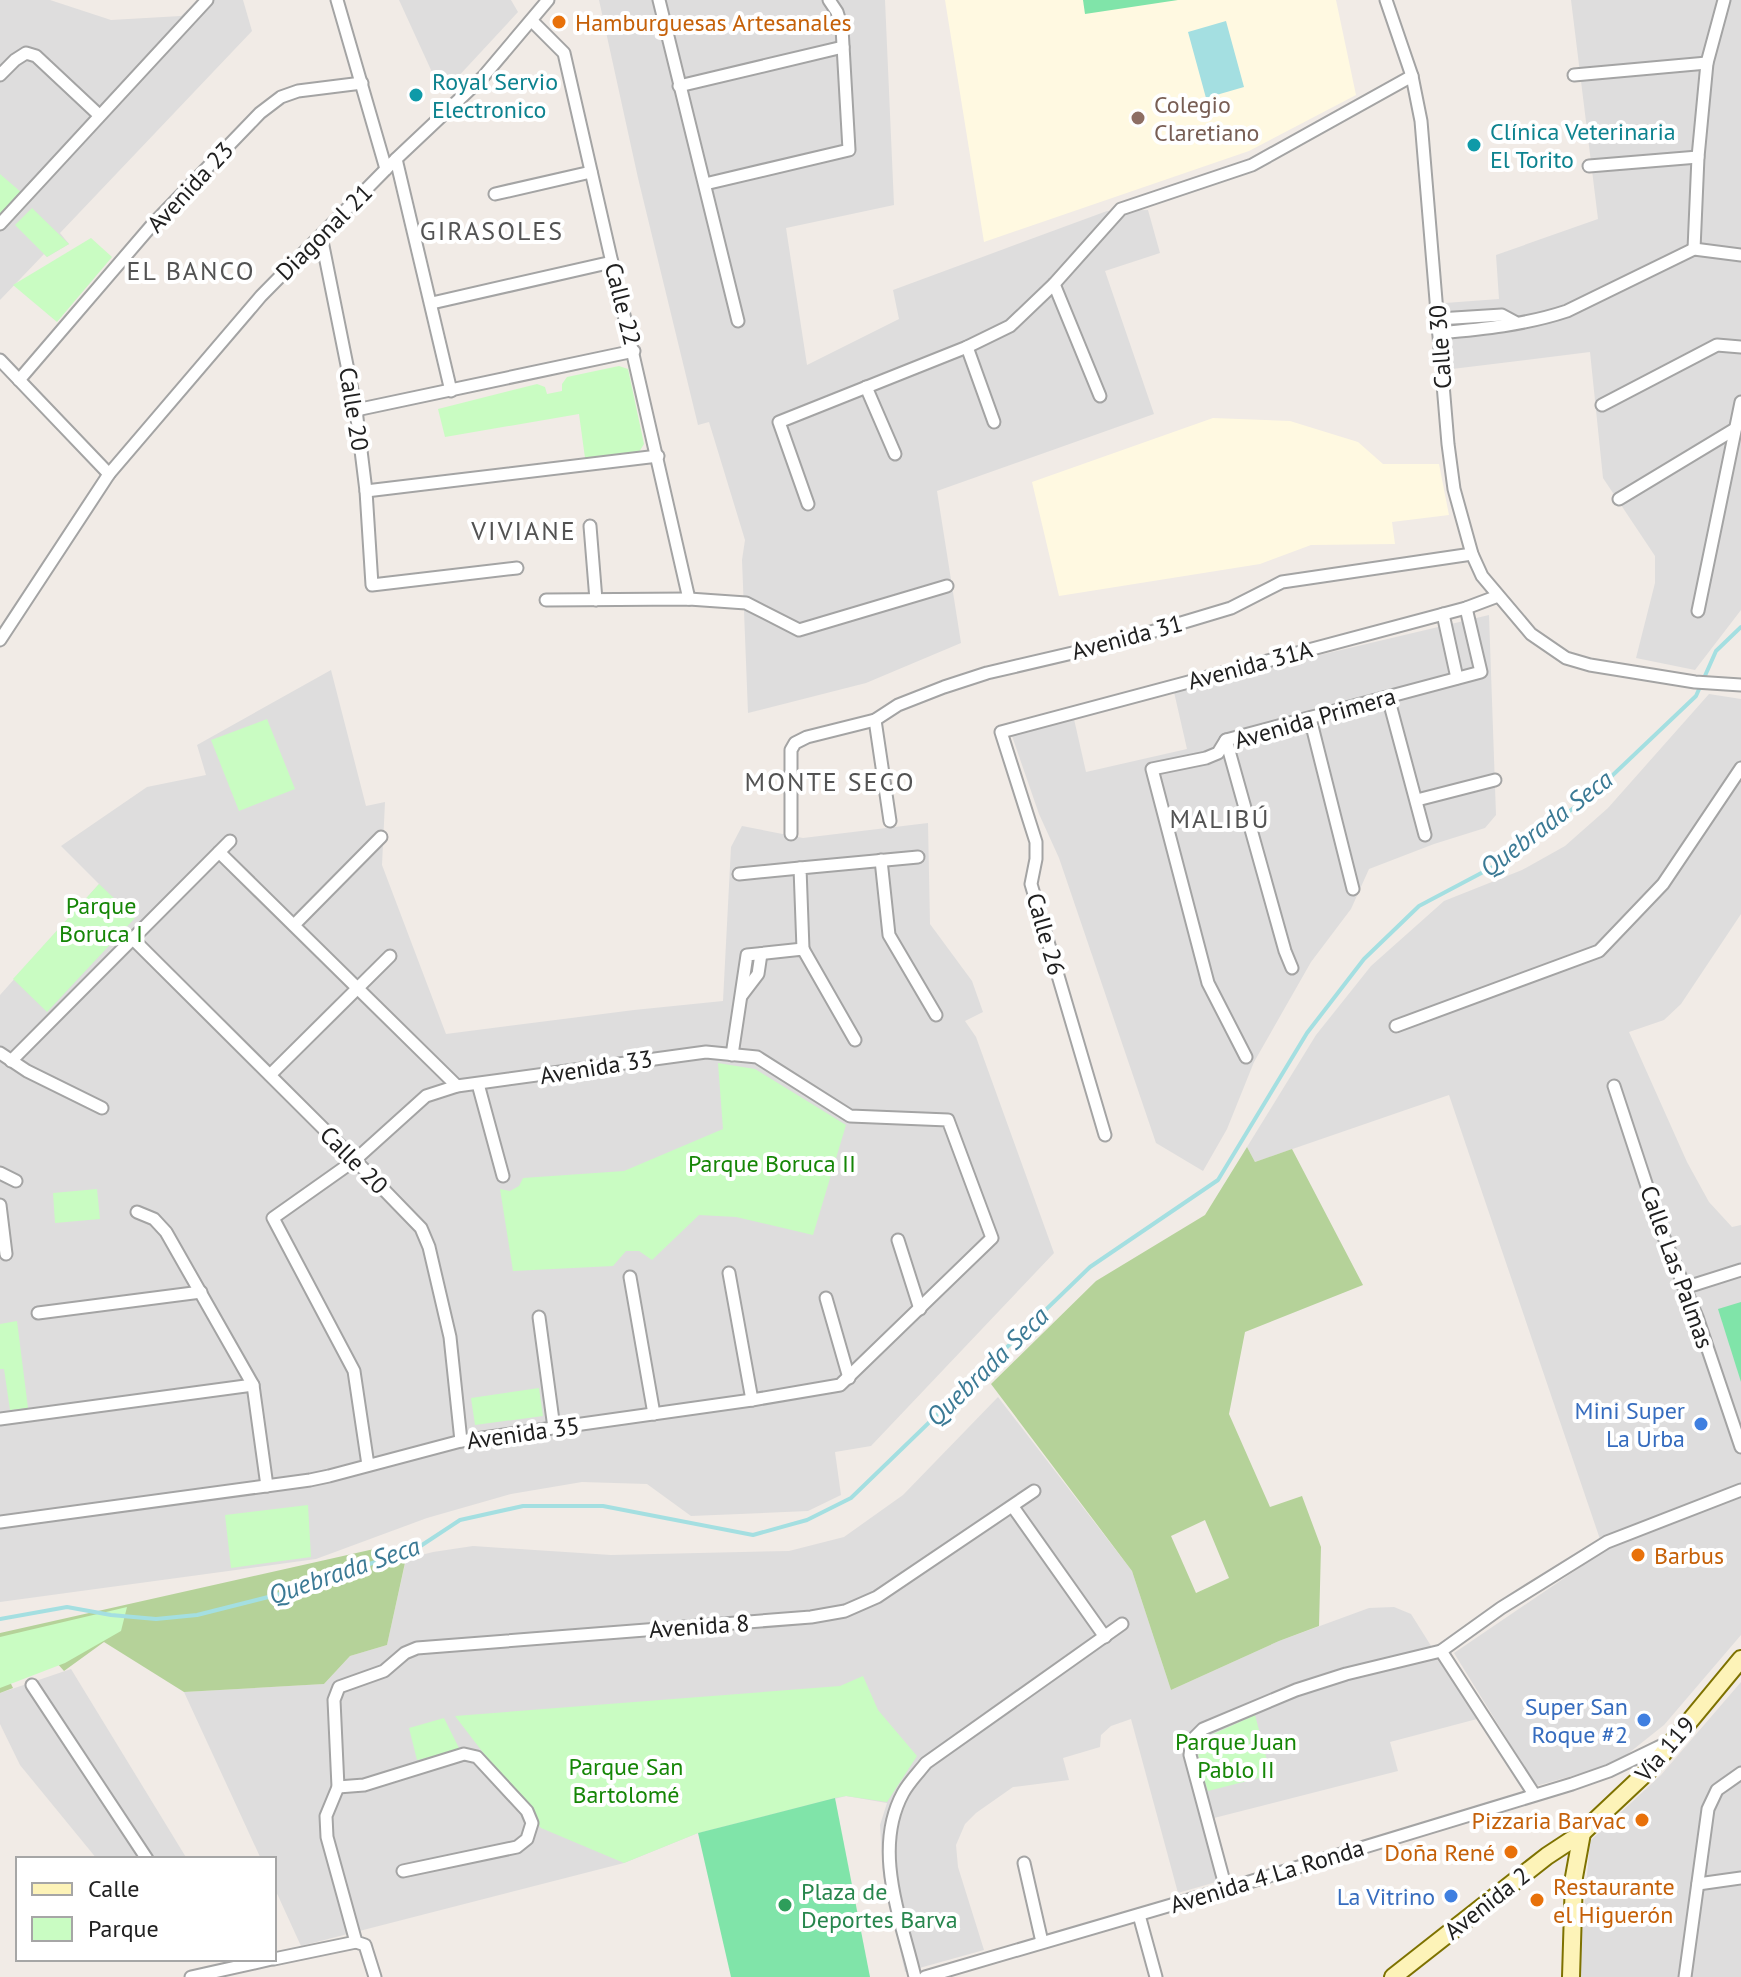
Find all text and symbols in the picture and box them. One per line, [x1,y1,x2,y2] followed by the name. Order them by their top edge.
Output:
[575,7,852,38] place label: Hamburguesas Artesanales
[550,13,568,31] marker: Hamburguesas Artesanales
[432,66,558,125] place label: Royal Servio Electronico
[407,86,425,104] marker: Royal Servio Electronico
[1154,89,1259,148] place label: Colegio Claretiano
[1129,109,1147,127] marker: Colegio Claretiano
[1490,116,1676,175] place label: Clínica Veterinaria El Torito
[140,135,240,239] street label: Avenida 23
[1465,136,1483,154] marker: Clínica Veterinaria El Torito
[269,177,379,287] street label: Diagonal 21
[420,214,564,247] district label: GIRASOLES
[126,254,256,287] district label: EL BANCO
[598,260,648,348] street label: Calle 22
[1422,304,1458,390] street label: Calle 30
[332,365,376,453] street label: Calle 20
[470,514,577,547] district label: VIVIANE
[1068,607,1186,667] street label: Avenida 31
[1184,634,1316,696] street label: Avenida 31A
[1231,680,1399,756] street label: Avenida Primera
[1473,762,1619,884] water label: Quebrada Seca
[745,765,915,798] district label: MONTE SECO
[1170,802,1270,835] district label: MALIBÚ
[1020,889,1072,979] street label: Calle 26
[59,890,143,949] park label: Parque Boruca I
[537,1043,655,1091] street label: Avenida 33
[313,1119,395,1201] street label: Calle 20
[688,1148,856,1179] park label: Parque Boruca II
[1633,1181,1721,1353] street label: Calle Las Palmas
[919,1299,1055,1433] water label: Quebrada Seca
[1575,1395,1685,1454] place label: Mini Super La Urba
[465,1410,581,1456] street label: Avenida 35
[1692,1415,1710,1433] marker: Mini Super La Urba
[264,1529,424,1611] water label: Quebrada Seca
[1654,1540,1724,1571] place label: Barbus
[1629,1546,1647,1564] marker: Barbus
[648,1607,750,1645] street label: Avenida 8
[1525,1691,1628,1750] place label: Super San Roque #2
[1628,1710,1702,1789] street label: Vía 119
[1635,1711,1653,1729] marker: Super San Roque #2
[1175,1726,1297,1785] park label: Parque Juan Pablo II
[569,1751,683,1810] park label: Parque San Bartolomé
[1472,1805,1626,1836] place label: Pizzaria Barvac
[1633,1811,1651,1829] marker: Pizzaria Barvac
[1166,1832,1368,1920] street label: Avenida 4 La Ronda
[1384,1837,1495,1868] place label: Doña René
[1502,1843,1520,1861] marker: Doña René
[16,1857,276,1961] legend
[1438,1860,1536,1946] street label: Avenida 2
[1553,1871,1675,1930] place label: Restaurante el Higuerón
[88,1873,139,1904] text: Calle
[801,1876,958,1935] place label: Plaza de Deportes Barva
[1337,1881,1435,1912] place label: La Vitrino
[1442,1887,1460,1905] marker: La Vitrino
[1528,1891,1546,1909] marker: Restaurante el Higuerón
[776,1896,794,1914] marker: Plaza de Deportes Barva
[88,1913,159,1944] text: Parque

